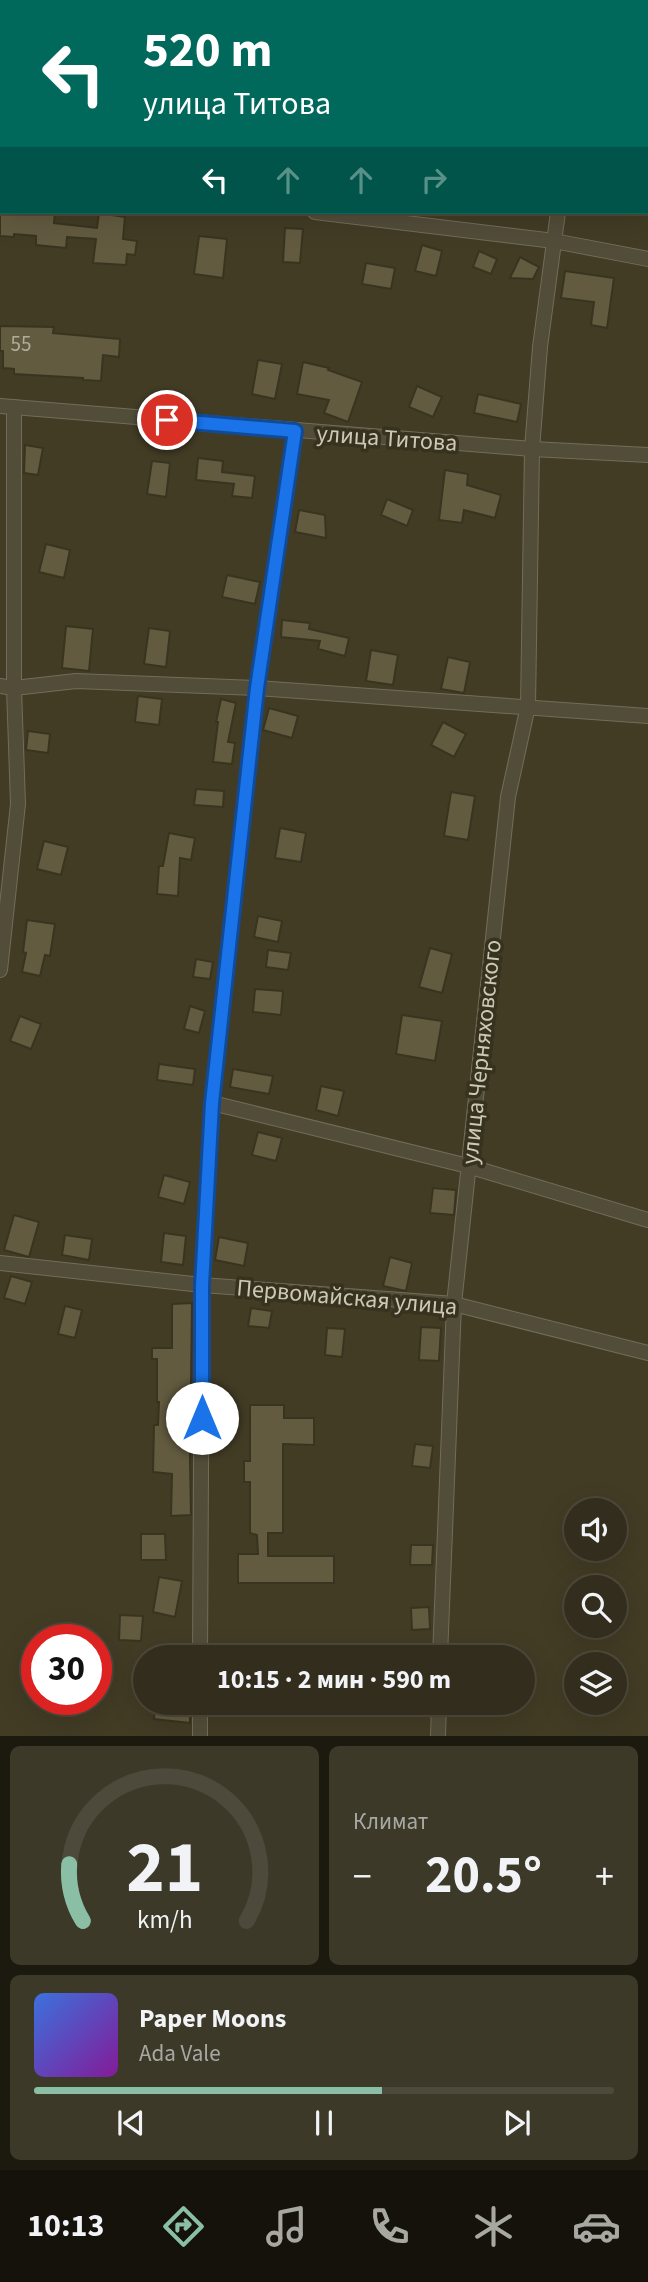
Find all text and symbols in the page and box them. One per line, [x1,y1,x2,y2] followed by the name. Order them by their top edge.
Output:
[143,16,272,86] text: 520 m
[28,28,119,119] icon: left
[143,81,331,127] text: улица Титова
[196,161,234,199] icon: left
[269,161,307,199] icon: ahead
[342,161,380,199] icon: ahead
[415,161,453,199] icon: right
[11,329,31,359] house number: 55
[137,390,197,450] pin
[148,401,186,439] icon: arrive
[315,416,459,461] street label: улица Титова
[452,938,511,1166] street label: улица Черняховского
[235,1270,459,1325] street label: Первомайская улица
[165,1381,239,1455] position arrow
[564,1498,627,1715] map controls
[564,1498,627,1561] button: sound
[564,1575,627,1638] button: search
[21,1624,112,1715] speed limit sign: 30
[564,1652,627,1715] button: layers
[217,1661,451,1698] text: 10:15 · 2 мин · 590 m
[353,1805,428,1838] text: Климат
[126,1817,203,1921] text: 21
[425,1839,542,1913] text: 20.5°
[353,1850,372,1904] text: −
[595,1850,614,1904] text: +
[137,1902,192,1938] text: km/h
[139,2000,286,2037] text: Paper Moons
[139,2037,221,2070] text: Ada Vale
[112,2104,150,2142] icon: previous
[305,2104,343,2142] icon: pause
[498,2104,536,2142] icon: next
[159,2202,208,2251] icon: directions
[262,2202,311,2251] icon: music
[365,2202,414,2251] icon: phone
[469,2202,518,2251] icon: climate
[572,2202,621,2251] icon: car
[27,2203,104,2249] text: 10:13

